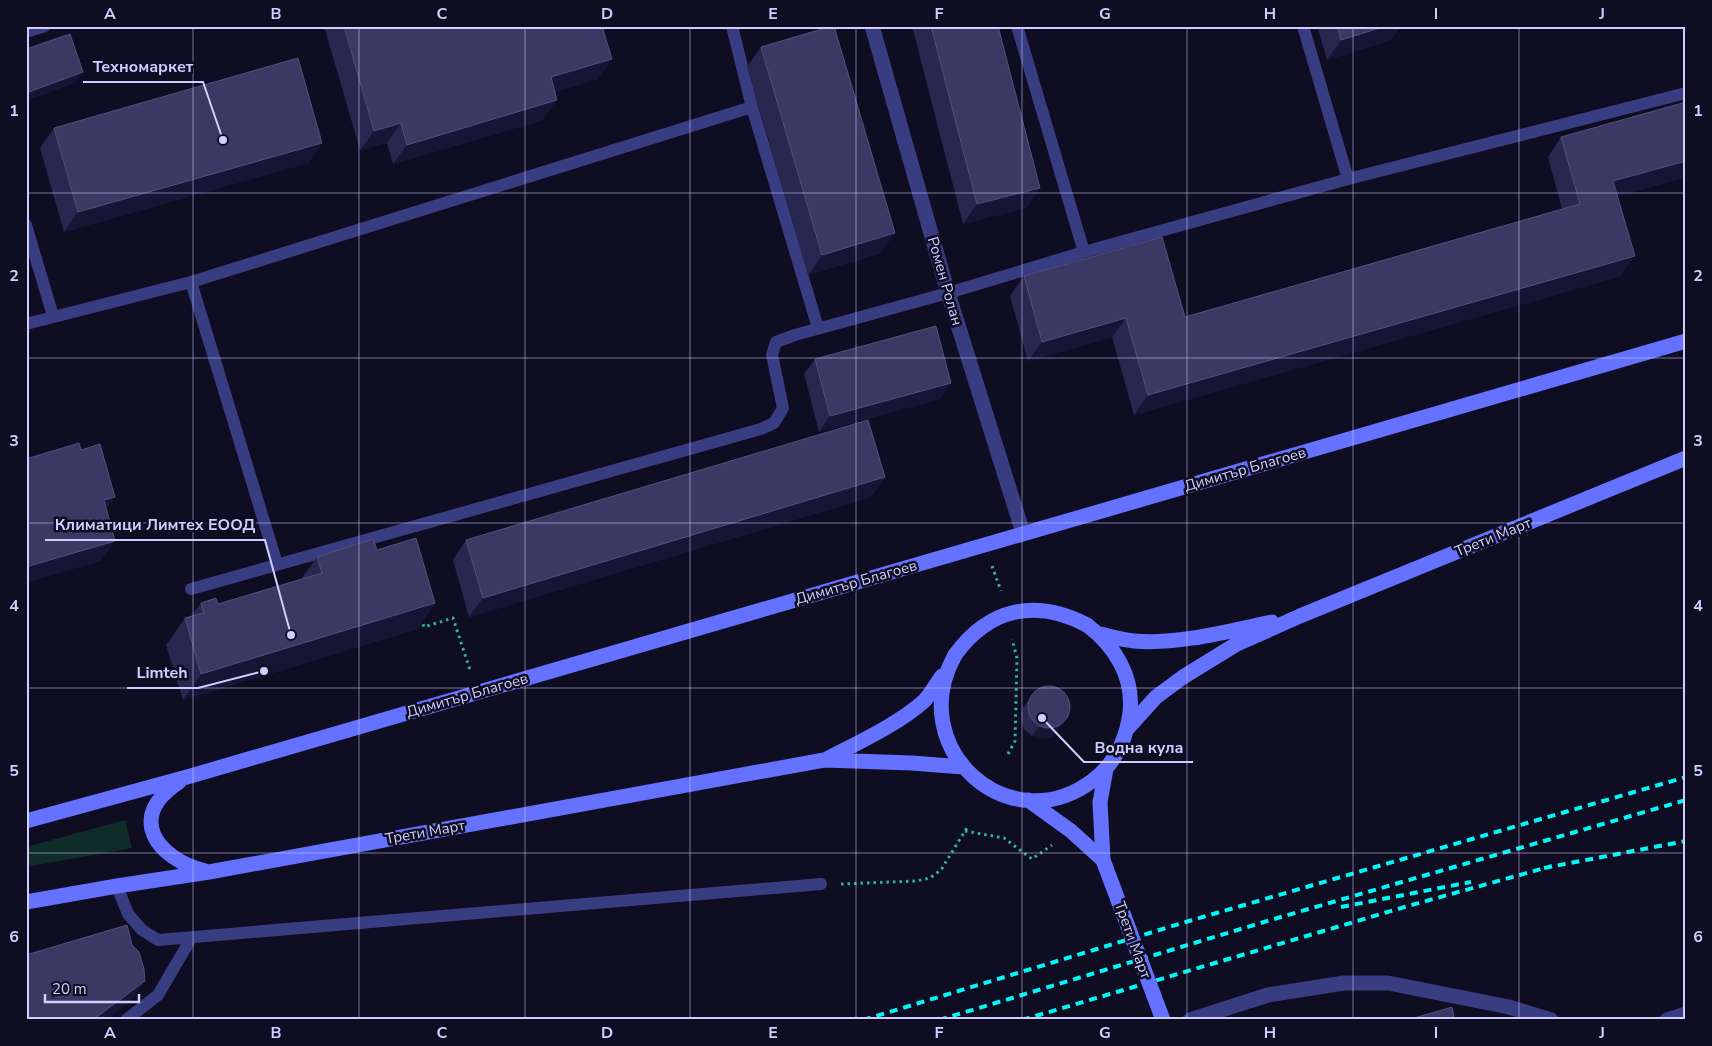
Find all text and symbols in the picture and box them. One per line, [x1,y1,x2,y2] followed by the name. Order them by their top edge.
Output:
[104,3,116,25] text: A
[270,3,282,25] text: B
[437,3,448,25] text: C
[601,3,613,25] text: D
[768,3,778,25] text: E
[935,3,944,25] text: F
[1099,3,1111,25] text: G
[1264,3,1276,25] text: H
[1434,3,1438,25] text: I
[1598,3,1605,25] text: J
[83,51,203,82] callout: Техномаркет
[93,56,194,78] text: Техномаркет
[9,100,19,122] text: 1
[1693,100,1703,122] text: 1
[923,234,967,328] street label: Ромен Ролан
[9,265,19,287] text: 2
[1693,265,1703,287] text: 2
[9,430,19,452] text: 3
[1693,430,1703,452] text: 3
[1182,442,1308,496] street label: Димитър Благоев
[45,509,265,540] callout: Климатици Лимтех ЕООД
[1452,512,1534,561] street label: Трети Март
[55,514,255,536] text: Климатици Лимтех ЕООД
[793,555,919,609] street label: Димитър Благоев
[9,595,19,617] text: 4
[1693,595,1703,617] text: 4
[127,657,198,688] callout: Limteh
[136,662,188,684] text: Limteh
[404,668,530,722] street label: Димитър Благоев
[1084,731,1193,762] callout: Водна кула
[1095,737,1184,759] text: Водна кула
[9,760,19,782] text: 5
[1693,760,1703,782] text: 5
[384,815,467,849] street label: Трети Март
[1110,899,1156,982] street label: Трети Март
[9,926,19,948] text: 6
[1693,926,1703,948] text: 6
[45,971,139,1003] scale bar
[52,979,87,999] text: 20 m
[104,1022,116,1044] text: A
[270,1022,282,1044] text: B
[437,1022,448,1044] text: C
[601,1022,613,1044] text: D
[768,1022,778,1044] text: E
[935,1022,944,1044] text: F
[1099,1022,1111,1044] text: G
[1264,1022,1276,1044] text: H
[1434,1022,1438,1044] text: I
[1598,1022,1605,1044] text: J

